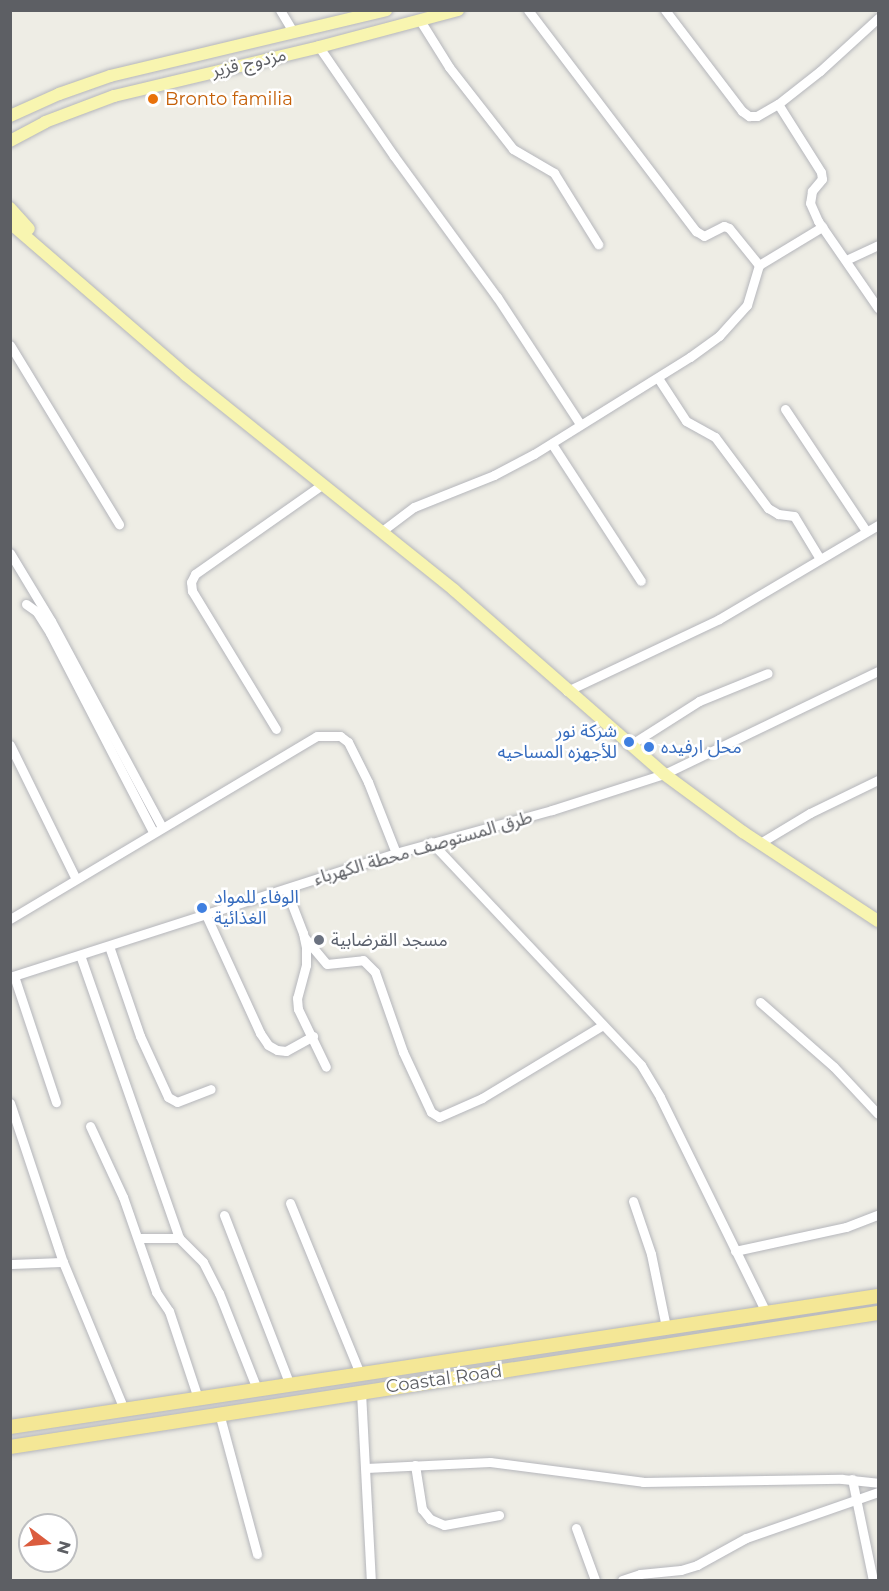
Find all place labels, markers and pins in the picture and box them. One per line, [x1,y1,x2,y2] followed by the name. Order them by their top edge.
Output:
[165,88,293,110] place label: Bronto familia
[146,92,160,106] marker: Bronto familia
[497,721,617,764] place label: شركة نور للأجهزه المساحيه
[622,735,636,749] marker: شركة نور للأجهزه المساحيه
[661,736,742,758] place label: محل ارفيده
[642,740,656,754] marker: محل ارفيده
[214,887,299,930] place label: الوفاء للمواد الغذائية
[195,901,209,915] marker: الوفاء للمواد الغذائية
[331,929,448,951] place label: مسجد القرضابية
[312,933,326,947] marker: مسجد القرضابية

